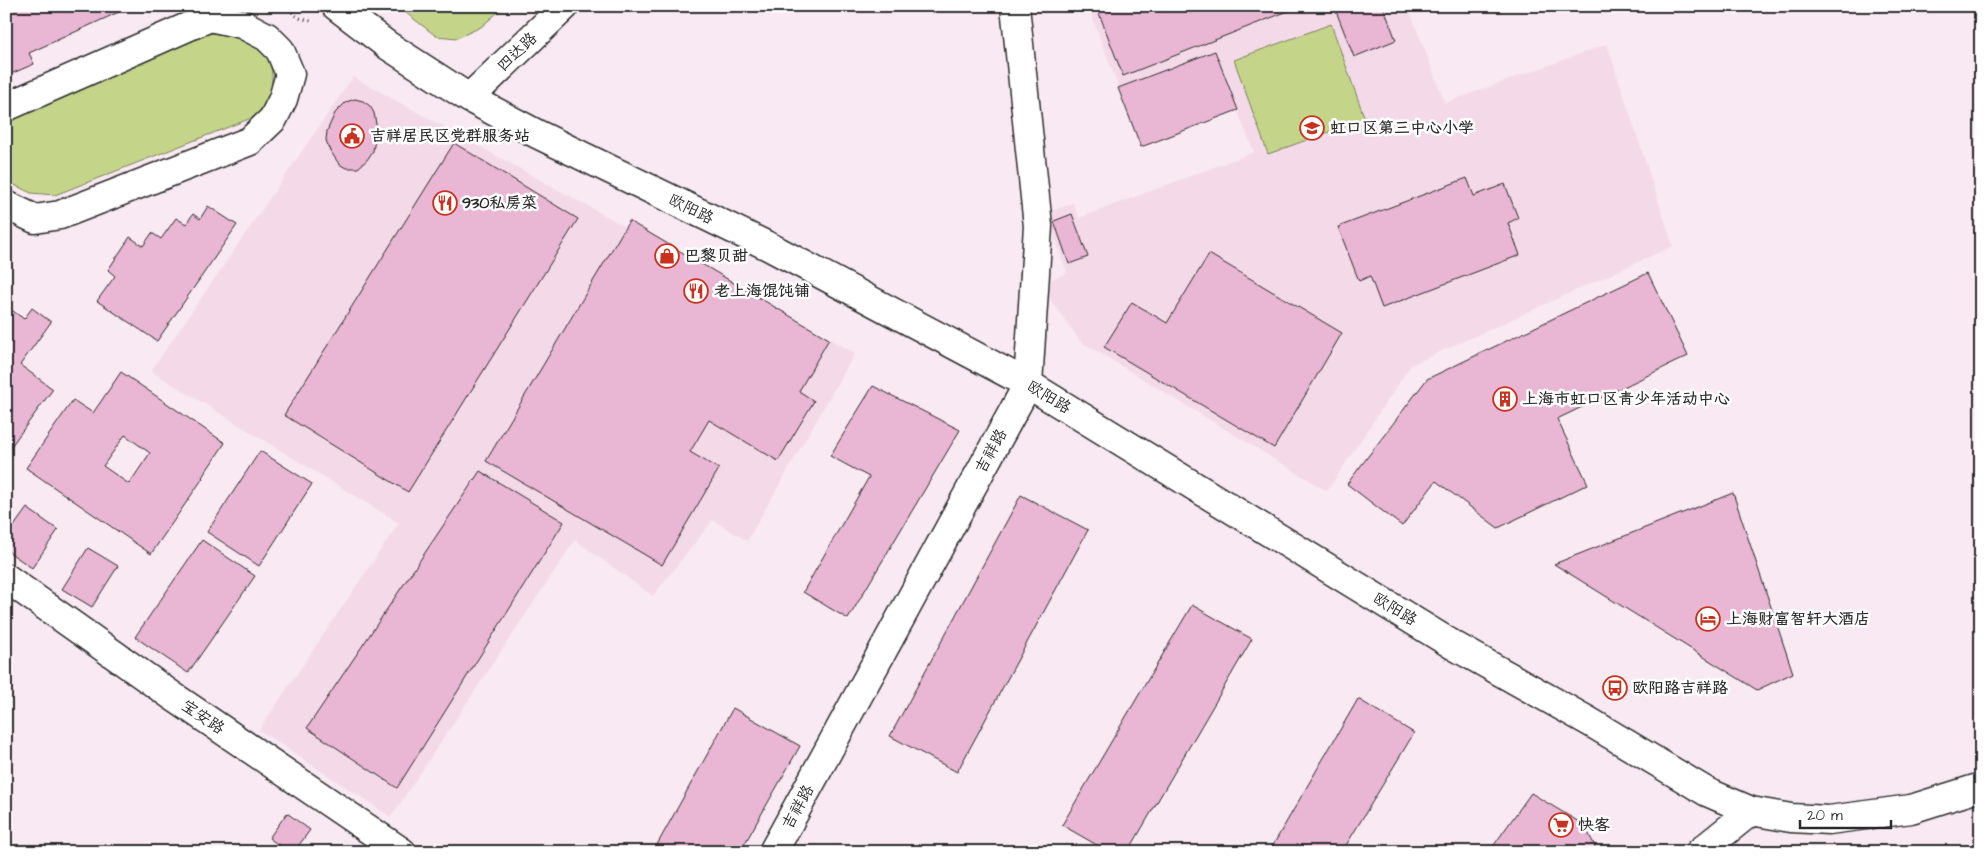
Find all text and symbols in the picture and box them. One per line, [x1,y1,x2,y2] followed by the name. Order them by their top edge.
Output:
[492,27,542,77] street label: 四达路
[1299,115,1325,141] school or university icon: 虹口区第三中心小学
[1330,117,1474,139] place label: 虹口区第三中心小学
[339,123,365,149] public building icon: 吉祥居民区党群服务站
[370,125,530,147] place label: 吉祥居民区党群服务站
[665,189,717,229] street label: 欧阳路
[432,190,458,216] restaurant icon: 930私房菜
[462,192,537,214] place label: 930私房菜
[654,243,680,269] shop icon: 巴黎贝甜
[684,245,748,267] place label: 巴黎贝甜
[683,278,709,304] restaurant icon: 老上海馄饨铺
[714,280,810,302] place label: 老上海馄饨铺
[1023,375,1075,419] street label: 欧阳路
[1492,386,1518,412] building icon: 上海市虹口区青少年活动中心
[1522,388,1730,410] place label: 上海市虹口区青少年活动中心
[970,425,1012,477] street label: 吉祥路
[1369,587,1421,631] street label: 欧阳路
[1695,606,1721,632] hotel icon: 上海财富智轩大酒店
[1726,608,1870,630] place label: 上海财富智轩大酒店
[1602,675,1628,701] bus stop icon: 欧阳路吉祥路
[1632,677,1728,699] place label: 欧阳路吉祥路
[177,694,229,740] street label: 宝安路
[777,781,819,833] street label: 吉祥路
[1800,798,1891,830] scale bar
[1807,805,1843,826] text: 20 m
[1548,812,1574,838] supermarket icon: 快客
[1578,814,1610,836] place label: 快客

